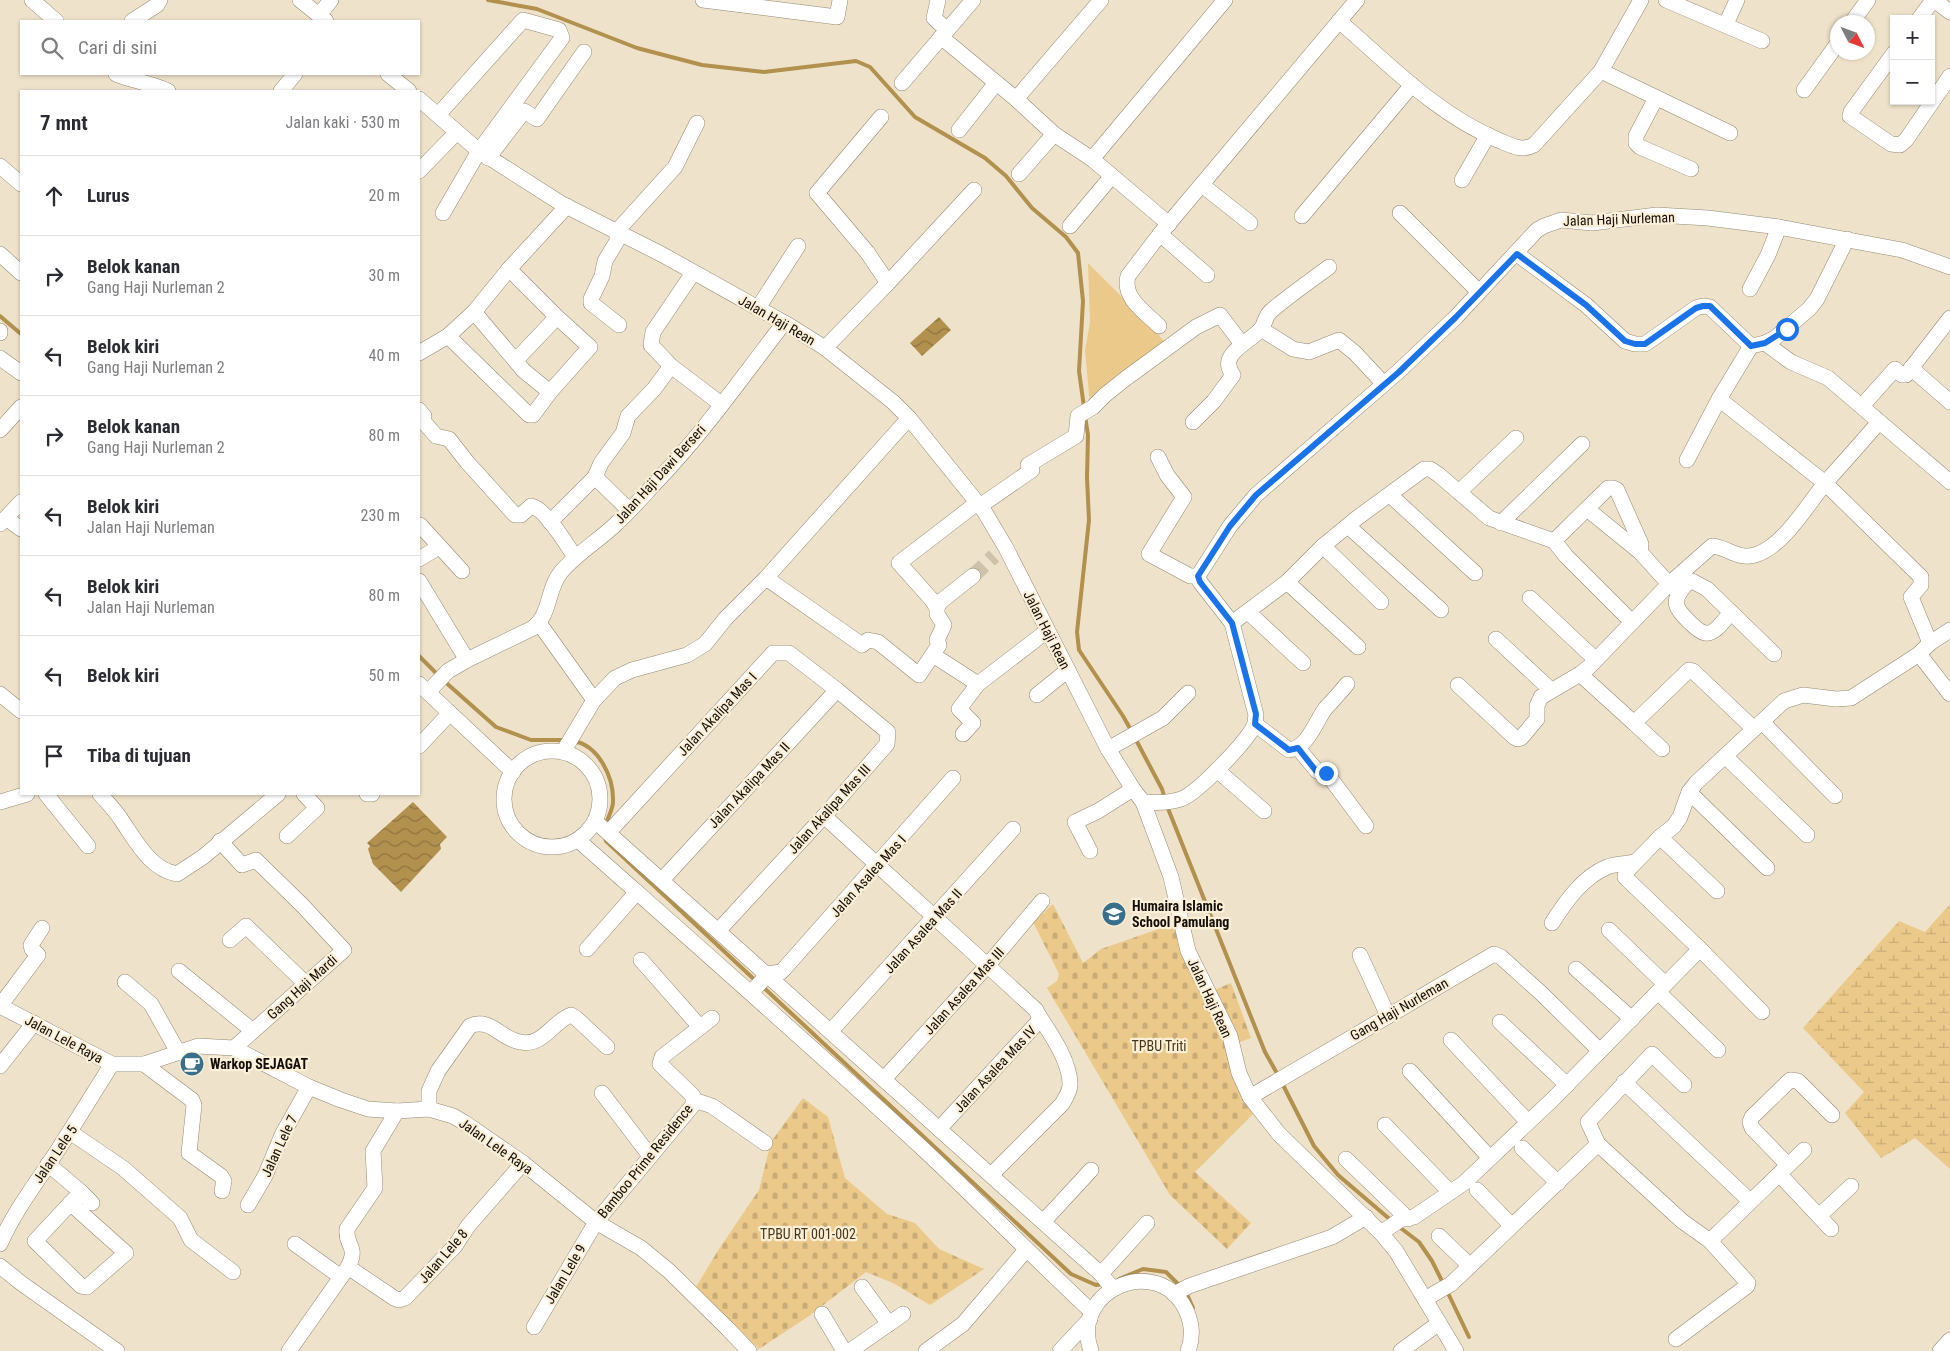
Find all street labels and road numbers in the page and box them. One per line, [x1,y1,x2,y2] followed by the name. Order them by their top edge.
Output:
[1563,209,1675,229] street label: Jalan Haji Nurleman
[736,292,818,348] street label: Jalan Haji Rean
[611,421,709,527] street label: Jalan Haji Dawi Berseri
[1020,588,1074,672] street label: Jalan Haji Rean
[674,669,760,759] street label: Jalan Akalipa Mas I
[705,739,793,831] street label: Jalan Akalipa Mas II
[785,761,873,857] street label: Jalan Akalipa Mas III
[827,832,909,920] street label: Jalan Asalea Mas I
[881,885,965,977] street label: Jalan Asalea Mas II
[921,944,1007,1038] street label: Jalan Asalea Mas III
[264,951,340,1023] street label: Gang Haji Mardi
[1185,956,1235,1040] street label: Jalan Haji Rean
[1347,974,1451,1044] street label: Gang Haji Nurleman
[22,1012,106,1066] street label: Jalan Lele Raya
[951,1022,1039,1116] street label: Jalan Asalea Mas IV
[594,1101,696,1221] street label: Bamboo Prime Residence
[258,1112,300,1180] street label: Jalan Lele 7
[456,1115,536,1177] street label: Jalan Lele Raya
[30,1122,80,1186] street label: Jalan Lele 5
[415,1226,471,1286] street label: Jalan Lele 8
[541,1241,589,1307] street label: Jalan Lele 9

